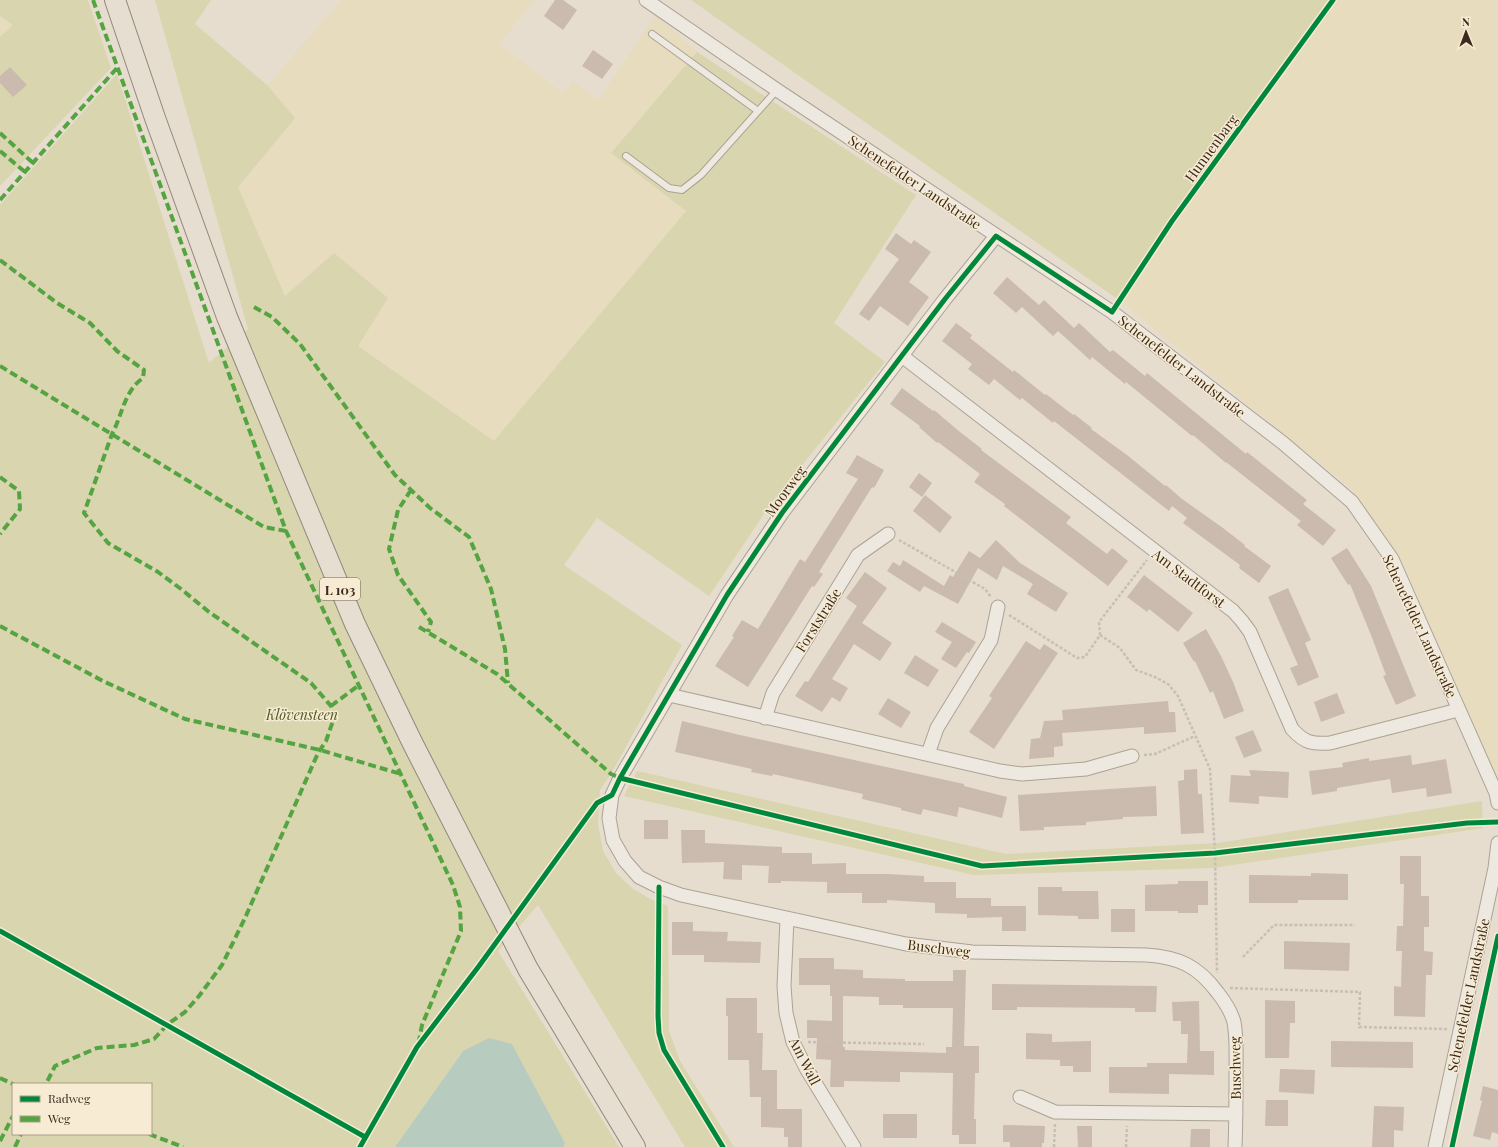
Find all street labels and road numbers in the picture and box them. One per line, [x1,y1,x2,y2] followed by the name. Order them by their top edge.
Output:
[1180,110,1242,186] street label: Hunnenbarg
[845,130,985,234] street label: Schenefelder Landstraße
[1114,310,1250,422] street label: Schenefelder Landstraße
[760,461,810,520] street label: Moorweg
[1148,544,1230,612] street label: Am Stadtforst
[1378,551,1462,701] street label: Schenefelder Landstraße
[320,578,360,600] road number: L 103
[791,584,845,656] street label: Forststraße
[1442,916,1494,1074] street label: Schenefelder Landstraße
[906,935,972,961] street label: Buschweg
[784,1033,825,1088] street label: Am Wall
[1225,1036,1245,1100] street label: Buschweg

